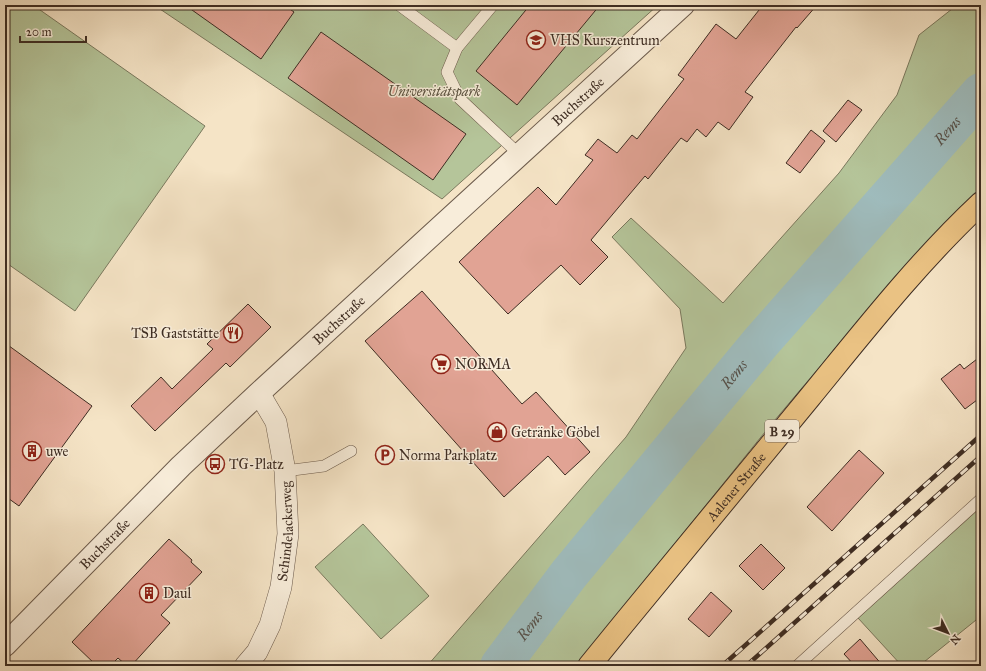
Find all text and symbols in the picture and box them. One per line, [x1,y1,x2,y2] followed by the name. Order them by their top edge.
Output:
[20,18,86,44] scale bar
[26,25,52,39] text: 20 m
[525,29,547,51] school or university icon: VHS Kurszentrum
[549,32,660,49] place label: VHS Kurszentrum
[549,73,608,130] street label: Buchstraße
[388,83,481,101] park label: Universitätspark
[930,112,965,150] water label: Rems
[309,292,369,349] street label: Buchstraße
[222,322,244,344] restaurant icon: TSB Gaststätte
[131,325,219,342] place label: TSB Gaststätte
[430,353,452,375] supermarket icon: NORMA
[455,356,512,373] place label: NORMA
[716,356,752,393] water label: Rems
[765,420,799,442] road number: B 29
[486,421,508,443] shop icon: Getränke Göbel
[511,424,600,441] place label: Getränke Göbel
[21,440,43,462] building icon: uwe
[46,443,68,460] place label: uwe
[374,444,396,466] parking icon: Norma Parkplatz
[399,447,498,464] place label: Norma Parkplatz
[703,449,770,526] street label: Aalener Straße
[204,453,226,475] bus stop icon: TG-Platz
[229,456,284,473] place label: TG-Platz
[274,480,297,583] street label: Schindelackerweg
[76,515,134,573] street label: Buchstraße
[138,582,160,604] building icon: Daul
[163,585,191,602] place label: Daul
[513,607,547,645] water label: Rems
[928,613,968,653] north arrow
[947,632,963,648] text: N

